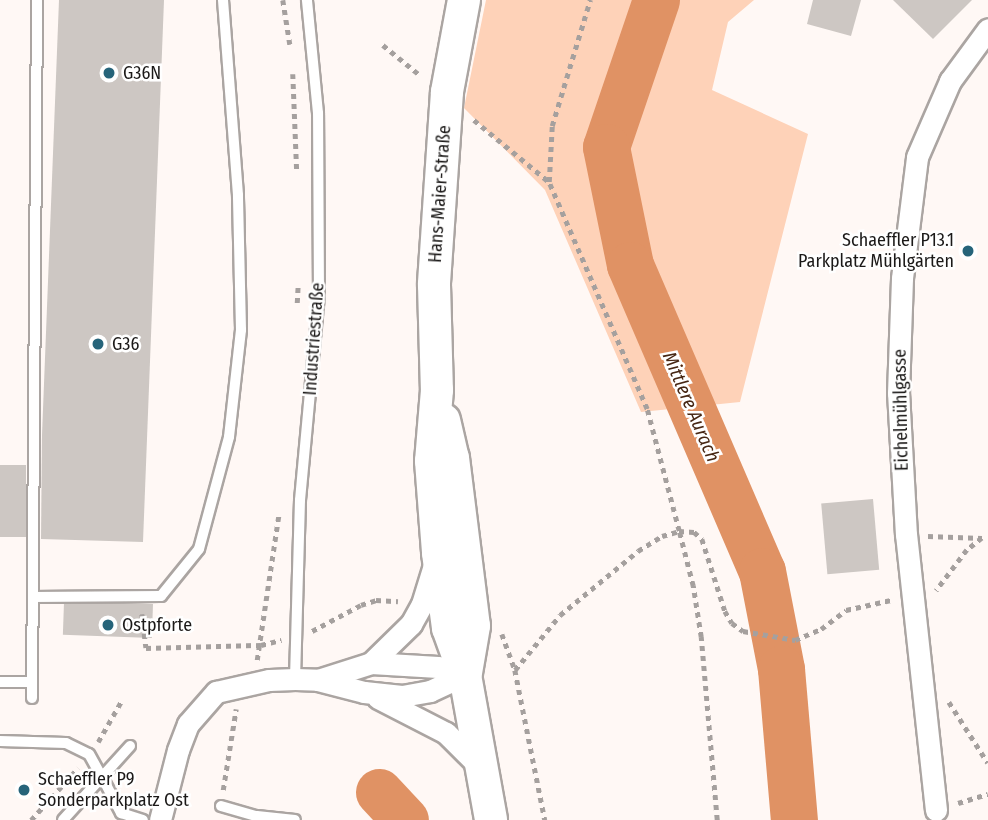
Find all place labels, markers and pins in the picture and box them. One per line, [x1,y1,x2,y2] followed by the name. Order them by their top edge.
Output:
[123,62,161,84] place label: G36N
[101,65,117,81] marker: G36N
[798,230,954,272] place label: Schaeffler P13.1 Parkplatz Mühlgärten
[960,243,976,259] marker: Schaeffler P13.1 Parkplatz Mühlgärten
[112,333,139,355] place label: G36
[90,336,106,352] marker: G36
[122,614,192,636] place label: Ostpforte
[100,617,116,633] marker: Ostpforte
[38,769,189,812] place label: Schaeffler P9 Sonderparkplatz Ost
[16,782,32,798] marker: Schaeffler P9 Sonderparkplatz Ost

